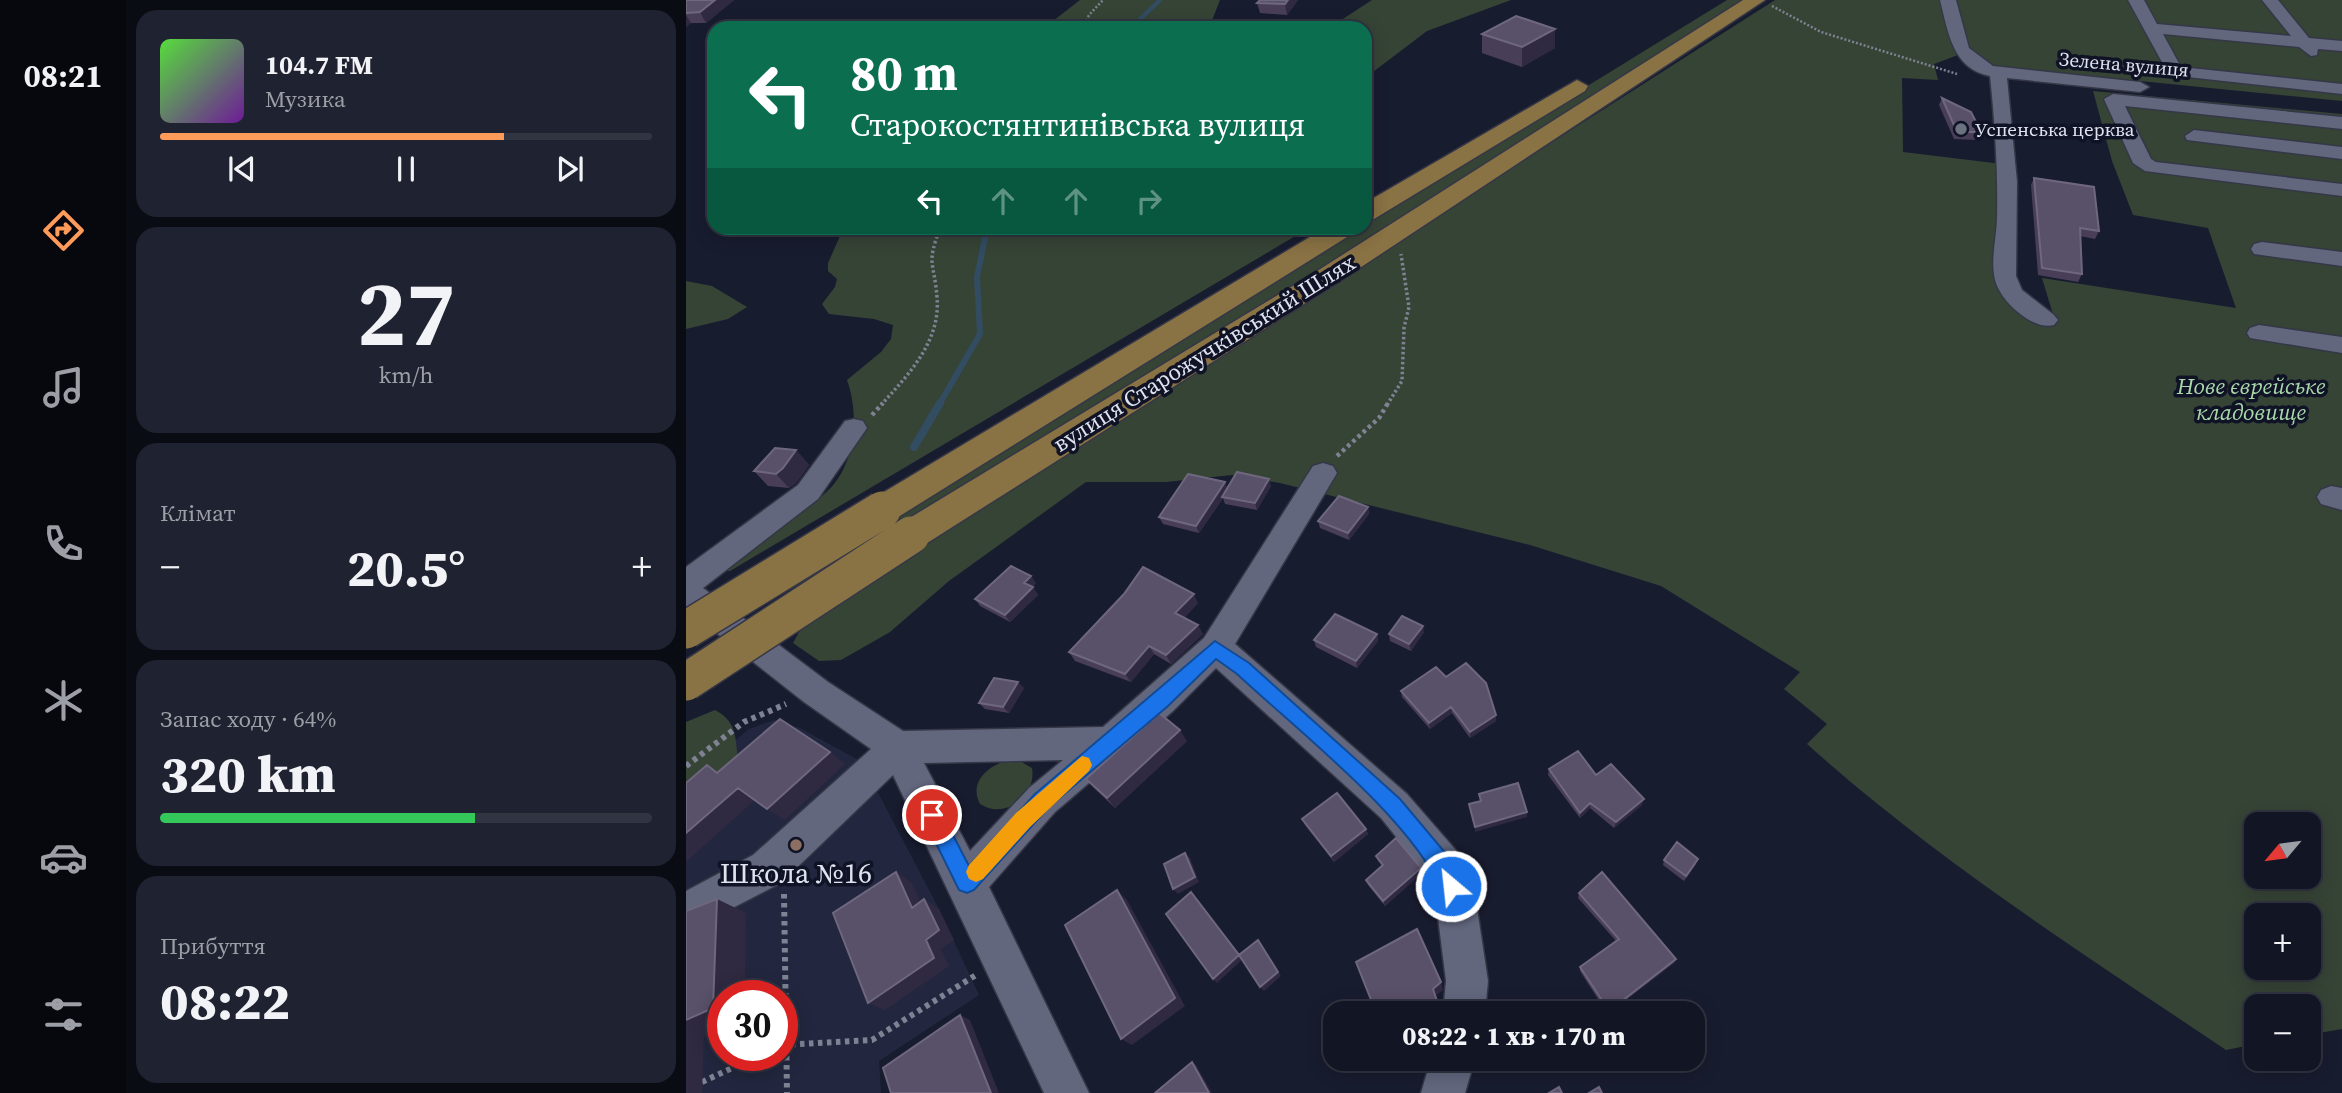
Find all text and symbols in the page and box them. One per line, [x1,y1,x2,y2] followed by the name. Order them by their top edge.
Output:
[850,39,958,106] text: 80 m
[2058,45,2190,83] street label: Зелена вулиця
[265,47,373,83] text: 104.7 FM
[735,49,826,140] icon: left
[24,54,102,98] text: 08:21
[265,83,346,115] text: Музика
[850,103,1305,147] text: Старокостянтинівська вулиця
[1975,116,2135,142] place label: Успенська церква
[1953,121,1969,137] marker: Успенська церква
[223,150,261,188] icon: previous
[387,150,425,188] icon: pause
[551,150,589,188] icon: next
[911,182,949,220] icon: left
[984,182,1022,220] icon: ahead
[1057,182,1095,220] icon: ahead
[1130,182,1168,220] icon: right
[39,206,88,255] icon: directions
[1047,246,1361,460] street label: вулиця Старожучківський Шлях
[357,251,455,375] text: 27
[379,359,433,391] text: km/h
[39,363,88,412] icon: music
[2176,370,2326,428] park label: Нове єврейське кладовище
[160,497,236,529] text: Клімат
[39,519,88,568] icon: phone
[347,532,465,603] text: 20.5°
[160,541,180,593] text: −
[632,541,652,593] text: +
[39,676,88,725] icon: climate
[160,703,336,735] text: Запас ходу · 64%
[160,738,336,809] text: 320 km
[902,785,962,845] pin
[913,796,951,834] icon: arrive
[2244,812,2320,889] north arrow
[2244,812,2321,1071] map controls
[39,833,88,882] icon: car
[788,837,804,853] marker: Школа №16
[1414,849,1488,923] position arrow
[720,854,872,892] place label: Школа №16
[2244,903,2321,980] button: +
[160,930,266,962] text: Прибуття
[160,965,290,1036] text: 08:22
[707,980,798,1071] speed limit sign: 30
[39,990,88,1039] icon: filters
[2244,994,2321,1071] button: −
[1402,1018,1626,1054] text: 08:22 · 1 хв · 170 m

